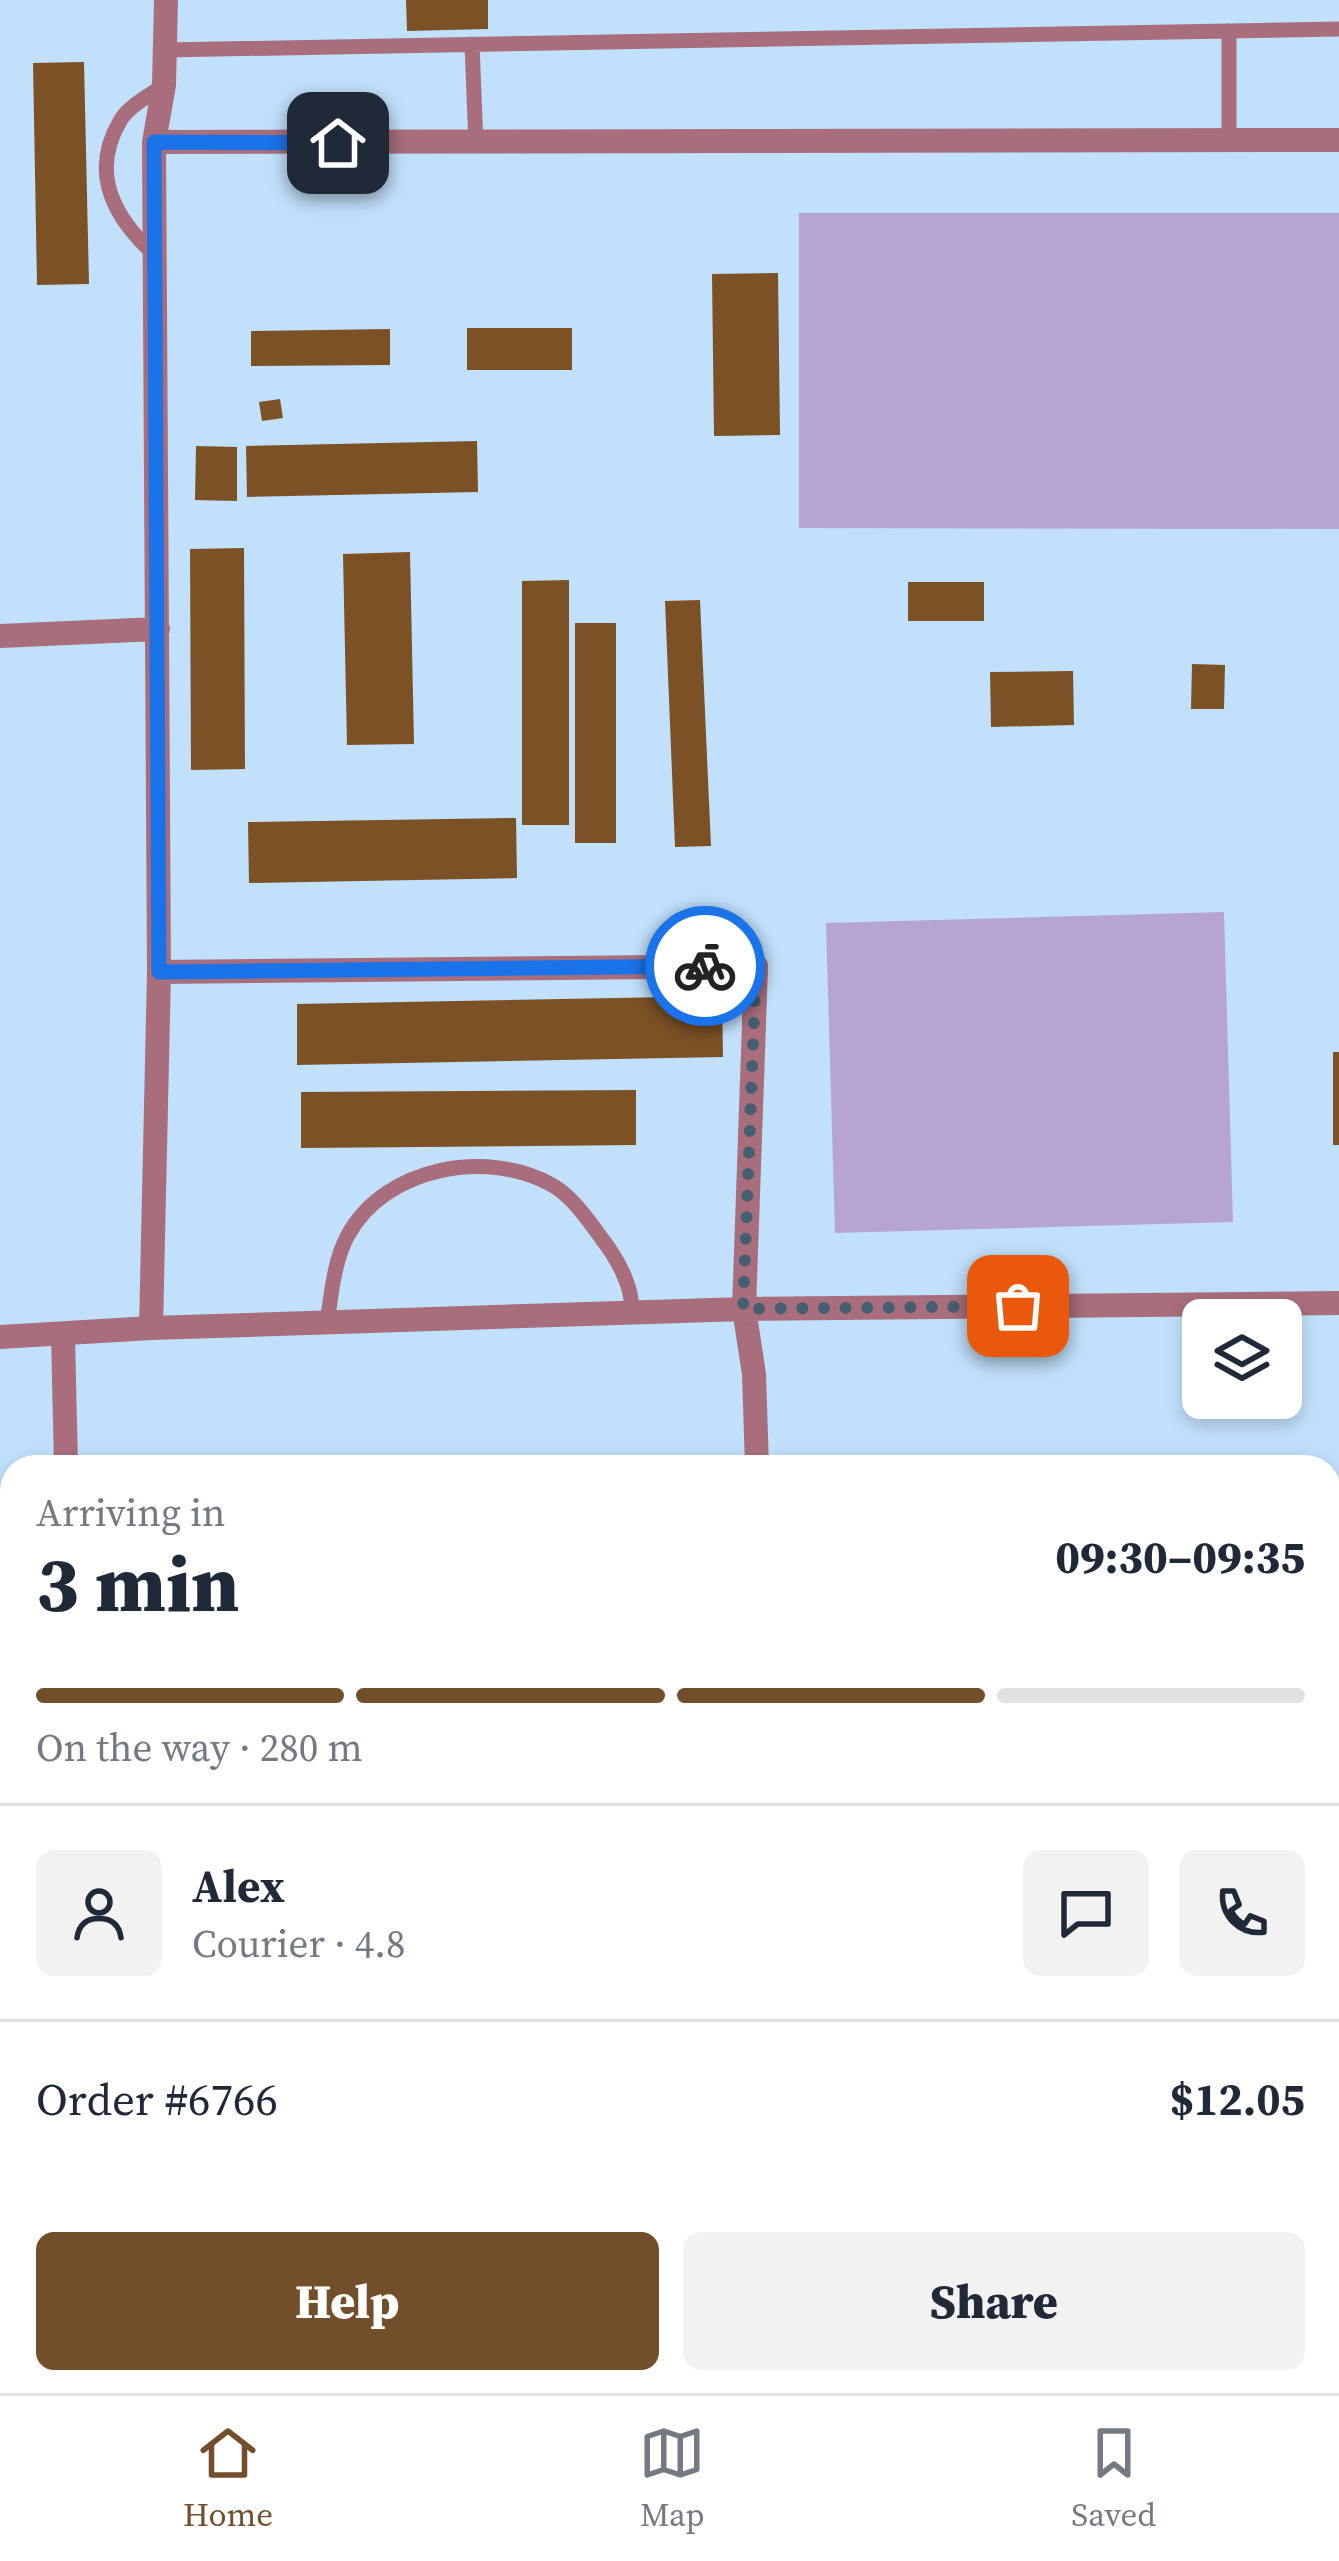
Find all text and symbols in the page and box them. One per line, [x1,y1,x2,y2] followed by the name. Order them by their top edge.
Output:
[287,92,389,194] pin
[305,110,371,176] icon: home
[645,906,765,1026] courier
[672,933,738,999] icon: bike
[967,1255,1069,1357] pin
[985,1273,1051,1339] icon: bag
[1182,1299,1302,1419] map controls
[1182,1299,1302,1419] button: layers
[36,1486,225,1539] text: Arriving in
[1055,1526,1305,1588] text: 09:30–09:35
[36,1530,239,1637] text: 3 min
[36,1721,363,1774] text: On the way · 280 m
[36,1850,162,1976] button: person
[1023,1850,1149,1976] button: chat
[1179,1850,1305,1976] button: phone
[192,1855,285,1917] text: Alex
[192,1917,405,1970] text: Courier · 4.8
[36,2068,278,2130] text: Order #6766
[1170,2068,1305,2130] text: $12.05
[36,2232,659,2370] button: Help
[683,2232,1305,2370] button: Share
[183,2420,273,2537] tab: Home
[639,2420,705,2537] tab: Map
[1071,2420,1156,2537] tab: Saved

